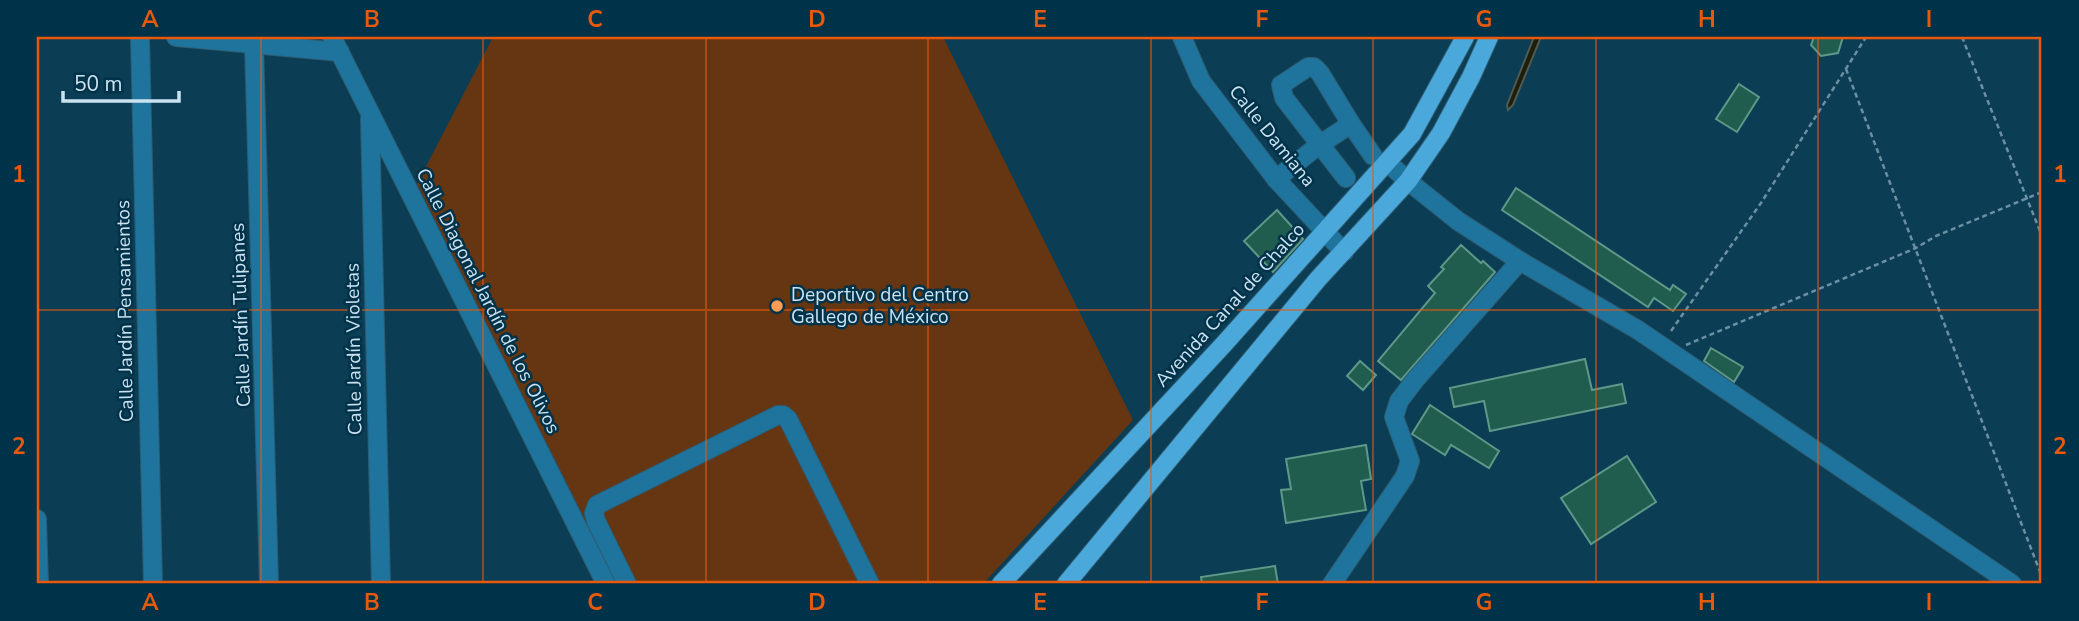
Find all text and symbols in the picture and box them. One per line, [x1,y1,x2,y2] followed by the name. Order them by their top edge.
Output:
[141,4,159,35] text: A
[364,4,380,35] text: B
[587,4,603,35] text: C
[808,4,826,35] text: D
[1033,4,1047,35] text: E
[1256,4,1269,35] text: F
[1476,4,1492,35] text: G
[1698,4,1716,35] text: H
[1926,4,1932,35] text: I
[63,60,178,104] scale bar
[74,70,123,98] text: 50 m
[1223,79,1321,193] street label: Calle Damiana
[12,159,26,190] text: 1
[2053,159,2067,190] text: 1
[410,164,566,438] street label: Calle Diagonal Jardín de los Olivos
[110,200,140,422] street label: Calle Jardín Pensamientos
[1149,217,1311,393] street label: Avenida Canal de Chalco
[225,222,257,408] street label: Calle Jardín Tulipanes
[339,263,369,435] street label: Calle Jardín Violetas
[791,282,969,330] place label: Deportivo del Centro Gallego de México
[769,298,785,314] marker: Deportivo del Centro Gallego de México
[12,431,26,462] text: 2
[2053,431,2067,462] text: 2
[141,587,159,618] text: A
[364,587,380,618] text: B
[587,587,603,618] text: C
[808,587,826,618] text: D
[1033,587,1047,618] text: E
[1256,587,1269,618] text: F
[1476,587,1492,618] text: G
[1698,587,1716,618] text: H
[1926,587,1932,618] text: I

